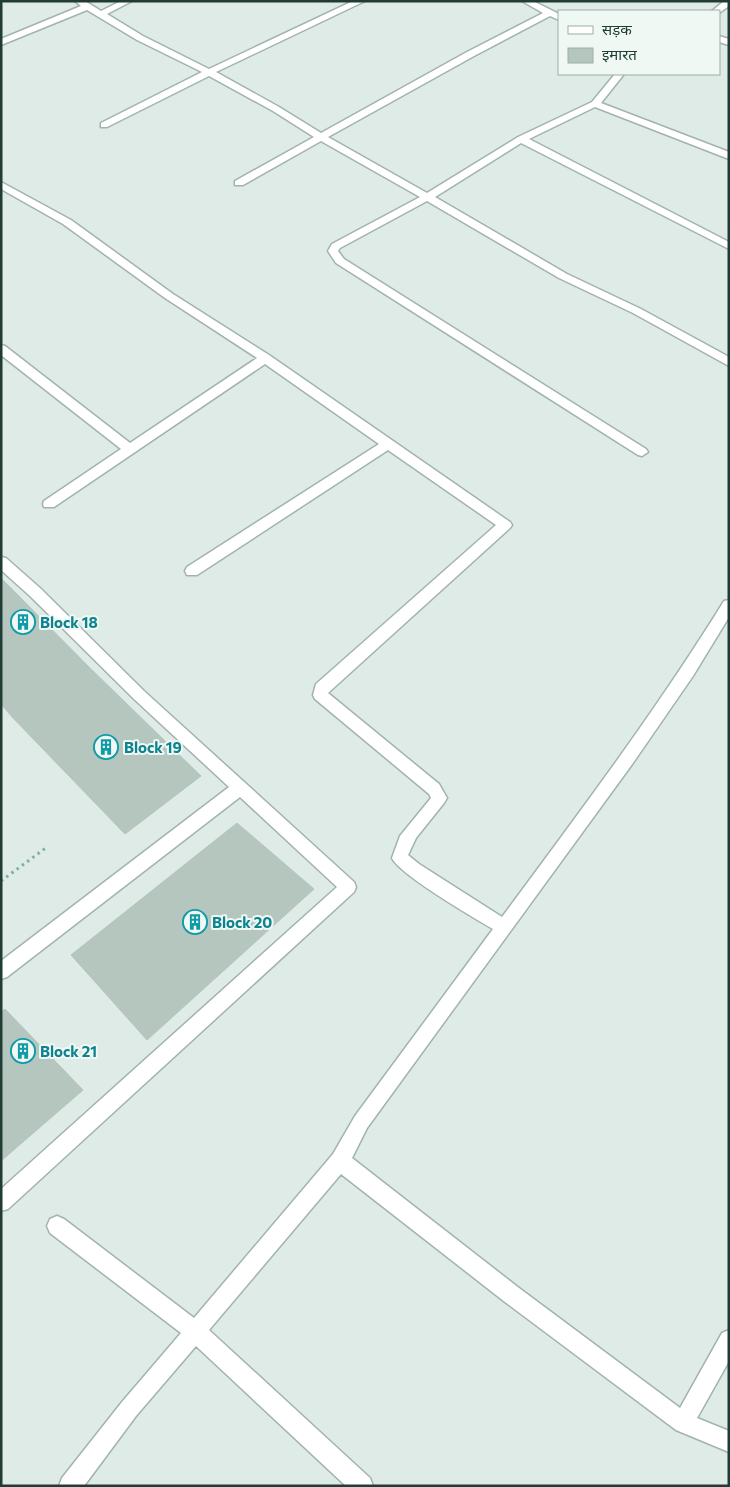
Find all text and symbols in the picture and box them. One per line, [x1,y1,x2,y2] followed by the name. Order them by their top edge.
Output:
[558,10,720,75] legend
[602,20,632,38] text: सड़क
[602,45,637,63] text: इमारत
[10,609,36,635] building icon: Block 18
[40,613,98,631] place label: Block 18
[93,734,119,760] building icon: Block 19
[124,738,182,756] place label: Block 19
[182,909,208,935] building icon: Block 20
[212,913,272,931] place label: Block 20
[10,1038,36,1064] building icon: Block 21
[40,1042,97,1060] place label: Block 21

